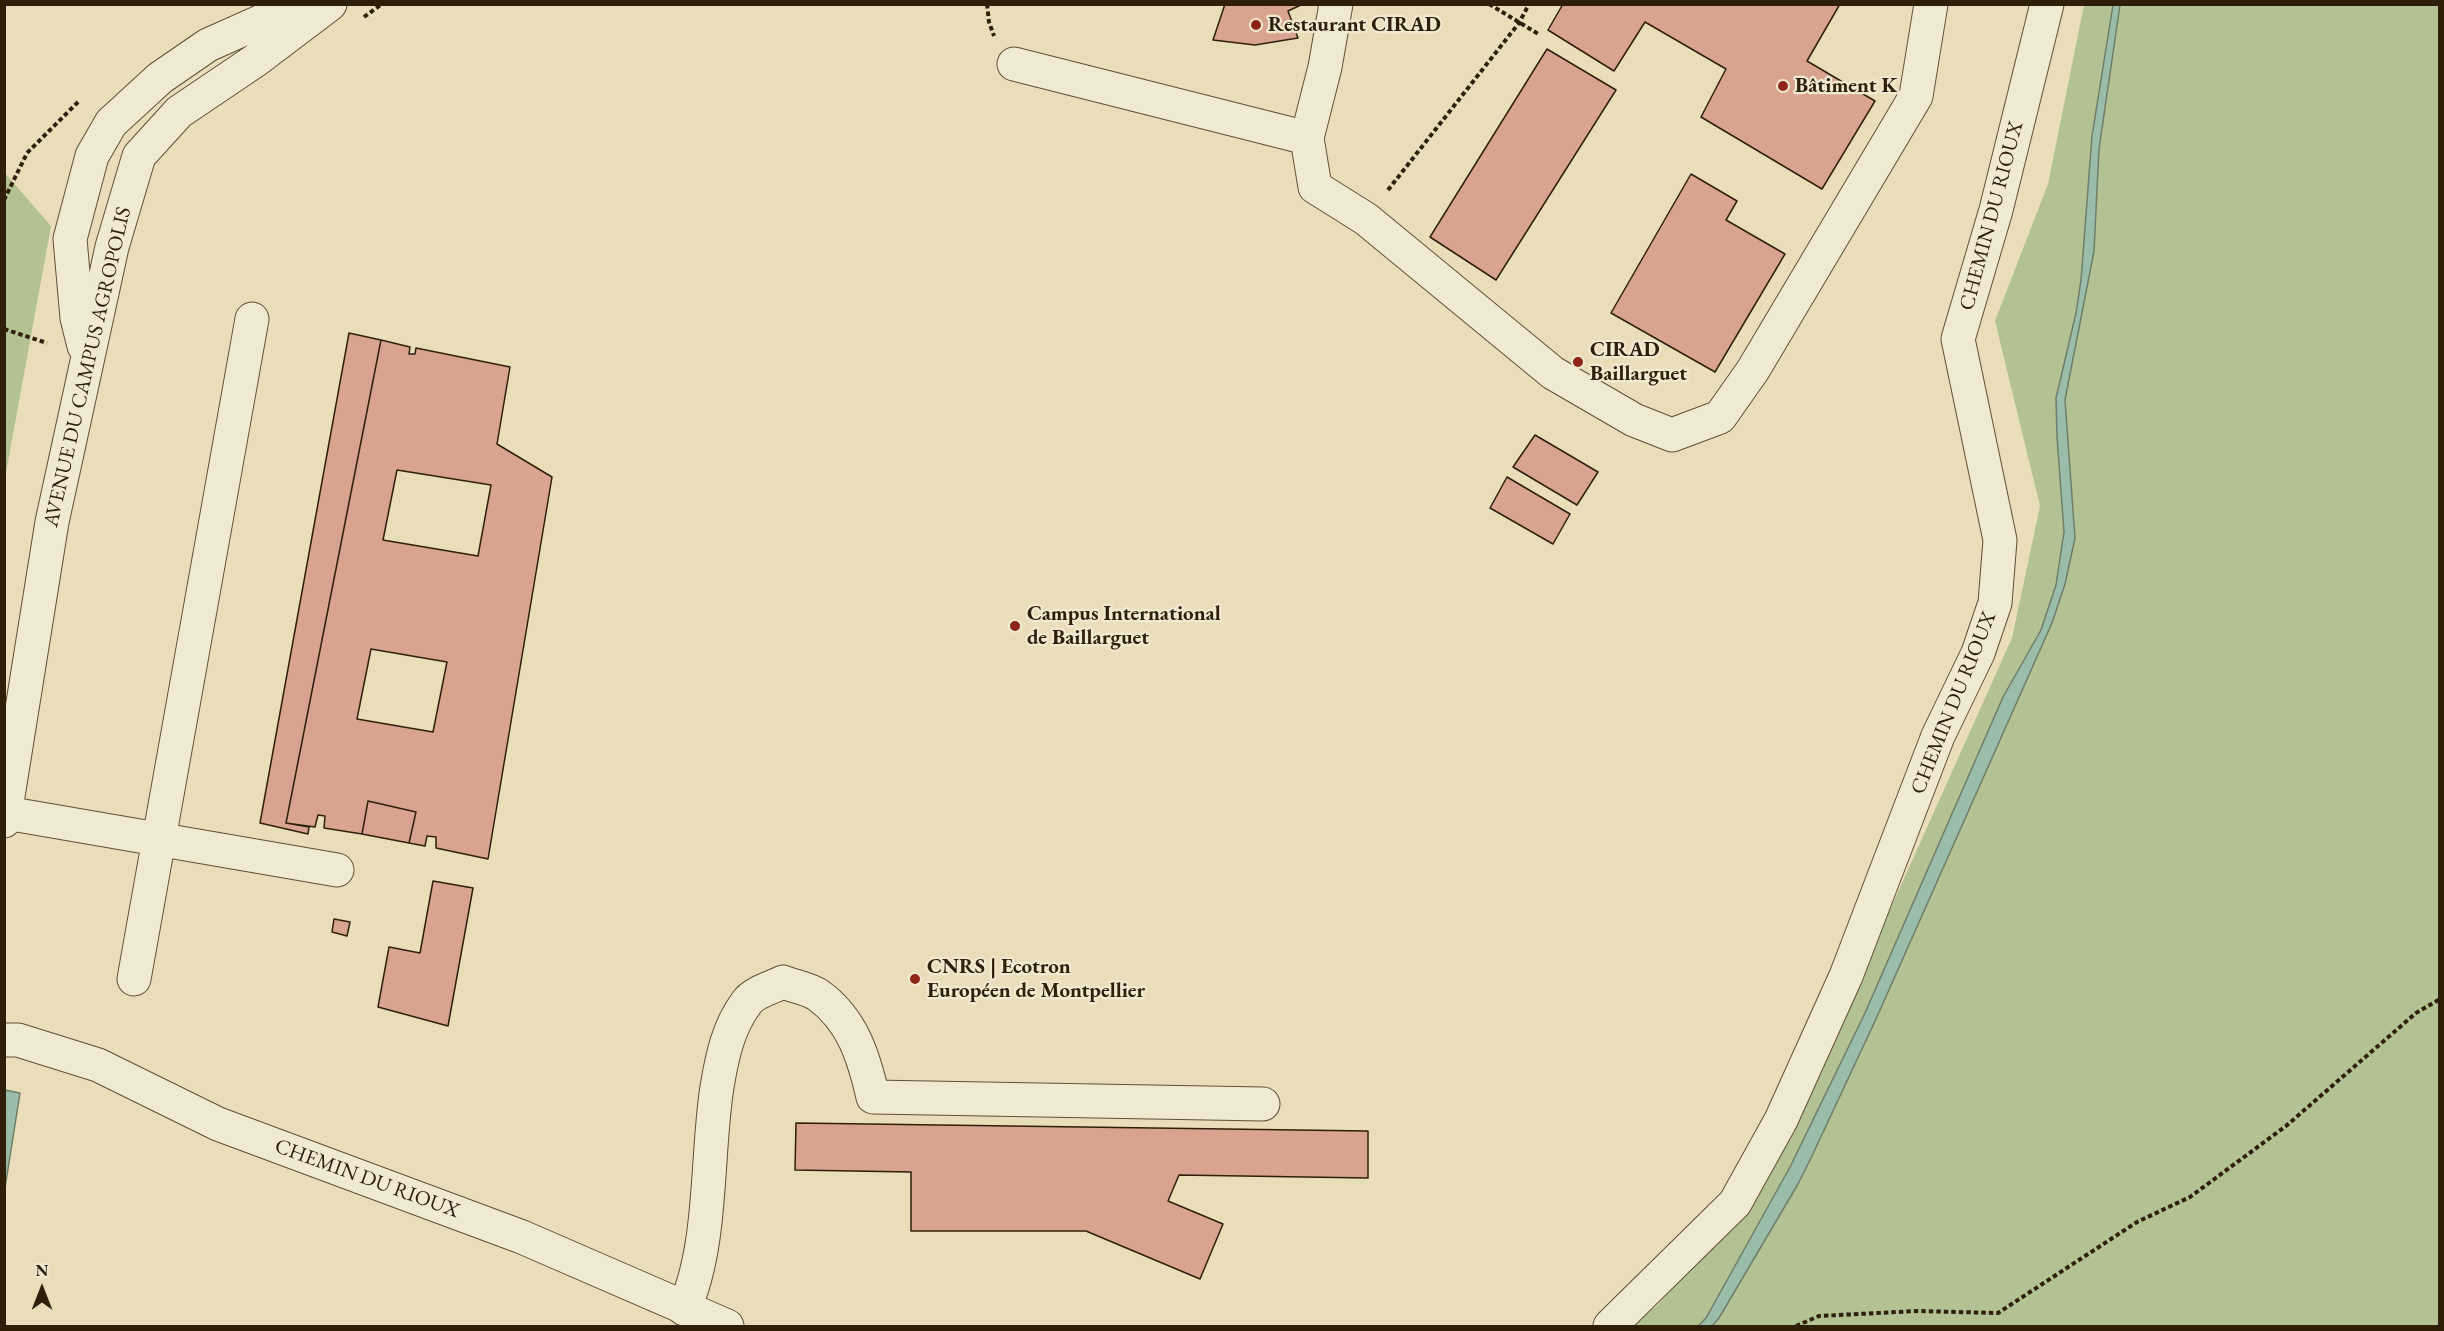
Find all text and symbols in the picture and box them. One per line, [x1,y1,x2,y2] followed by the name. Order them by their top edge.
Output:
[1268,12,1441,38] place label: Restaurant CIRAD
[1249,18,1263,32] marker: Restaurant CIRAD
[1795,73,1898,99] place label: Bâtiment K
[1776,79,1790,93] marker: Bâtiment K
[1955,119,2029,313] street label: CHEMIN DU RIOUX
[39,205,137,529] street label: AVENUE DU CAMPUS AGROPOLIS
[1590,337,1687,387] place label: CIRAD Baillarguet
[1571,355,1585,369] marker: CIRAD Baillarguet
[1027,601,1221,651] place label: Campus International de Baillarguet
[1906,608,2002,798] street label: CHEMIN DU RIOUX
[1008,619,1022,633] marker: Campus International de Baillarguet
[927,954,1145,1004] place label: CNRS | Ecotron Européen de Montpellier
[908,972,922,986] marker: CNRS | Ecotron Européen de Montpellier
[271,1134,463,1224] street label: CHEMIN DU RIOUX
[12,1259,72,1319] north arrow
[36,1260,48,1281] text: N

